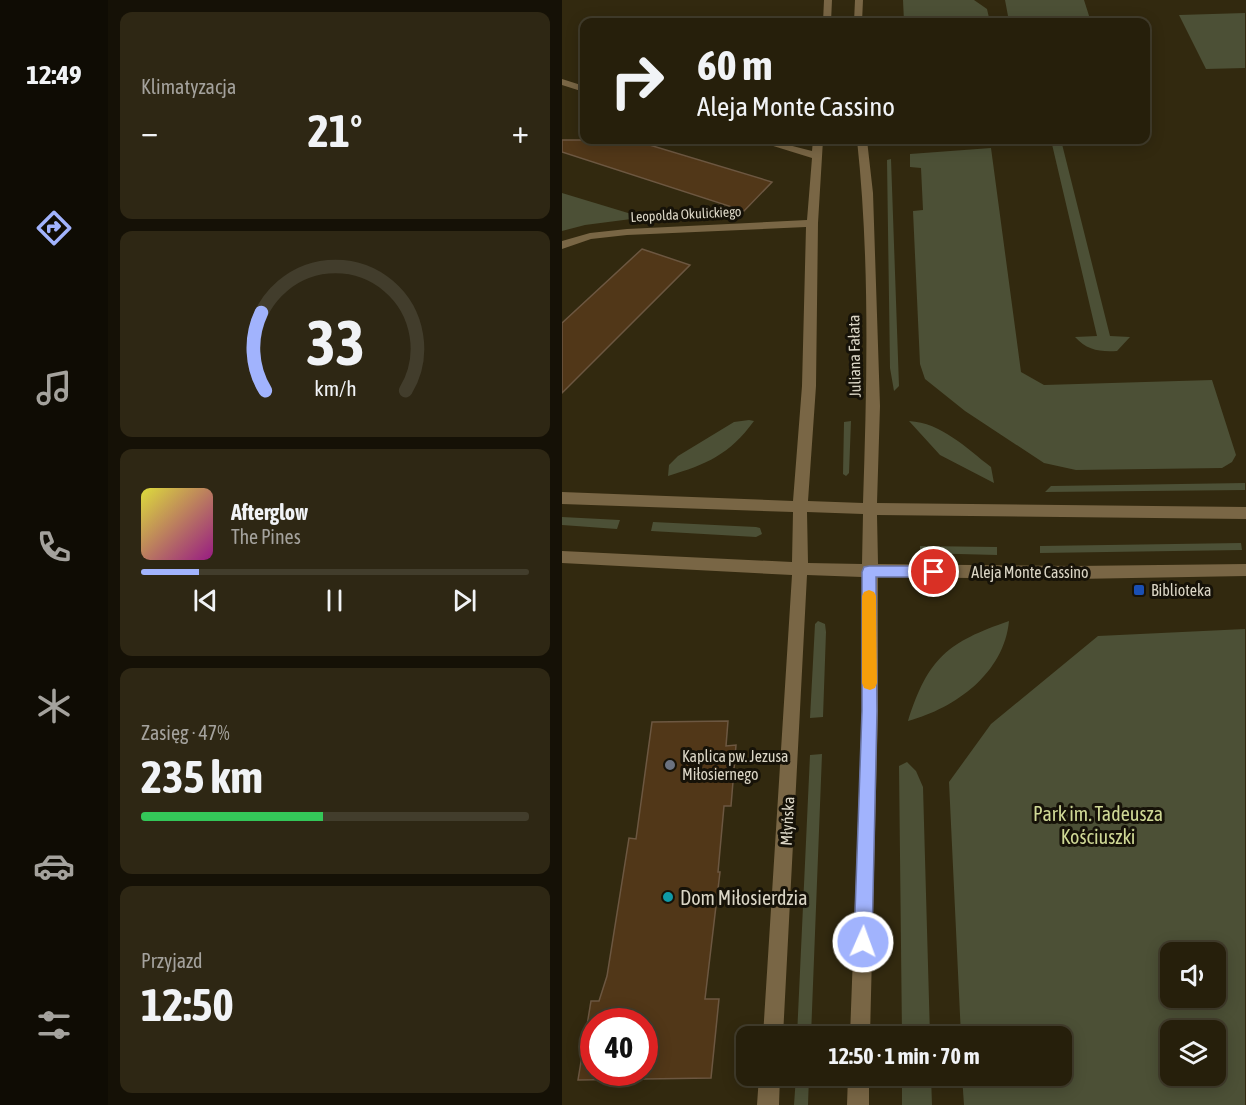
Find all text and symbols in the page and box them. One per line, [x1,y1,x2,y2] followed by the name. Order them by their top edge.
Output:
[697,41,772,89] text: 60 m
[598,42,676,120] icon: right
[26,59,82,90] text: 12:49
[141,75,236,98] text: Klimatyzacja
[697,91,895,122] text: Aleja Monte Cassino
[308,105,362,157] text: 21°
[141,112,158,150] text: −
[512,112,529,150] text: +
[630,203,742,225] street label: Leopolda Okulickiego
[33,207,75,249] icon: directions
[306,307,364,378] text: 33
[844,314,864,398] street label: Juliana Fałata
[33,367,75,409] icon: music
[314,376,356,401] text: km/h
[231,499,308,525] text: Afterglow
[231,525,301,548] text: The Pines
[33,526,75,568] icon: phone
[908,546,959,597] pin
[917,555,950,588] icon: arrive
[971,563,1089,582] street label: Aleja Monte Cassino
[1151,581,1211,599] place label: Biblioteka
[1132,583,1146,597] marker: Biblioteka
[189,584,222,617] icon: previous
[318,584,351,617] icon: pause
[448,584,481,617] icon: next
[33,685,75,727] icon: climate
[141,721,230,744] text: Zasięg · 47%
[682,747,789,784] place label: Kaplica pw. Jezusa Miłosiernego
[141,751,263,803] text: 235 km
[663,758,677,772] marker: Kaplica pw. Jezusa Miłosiernego
[777,796,798,846] street label: Młyńska
[1033,802,1163,848] park label: Park im. Tadeusza Kościuszki
[33,845,75,887] icon: car
[680,886,807,909] place label: Dom Miłosierdzia
[661,890,675,904] marker: Dom Miłosierdzia
[831,910,895,974] position arrow
[1160,942,1226,1086] map controls
[1160,942,1226,1008] button: sound
[141,949,203,972] text: Przyjazd
[141,979,234,1031] text: 12:50
[33,1004,75,1046] icon: filters
[580,1008,658,1086] speed limit sign: 40
[1160,1020,1226,1086] button: layers
[828,1043,980,1069] text: 12:50 · 1 min · 70 m

